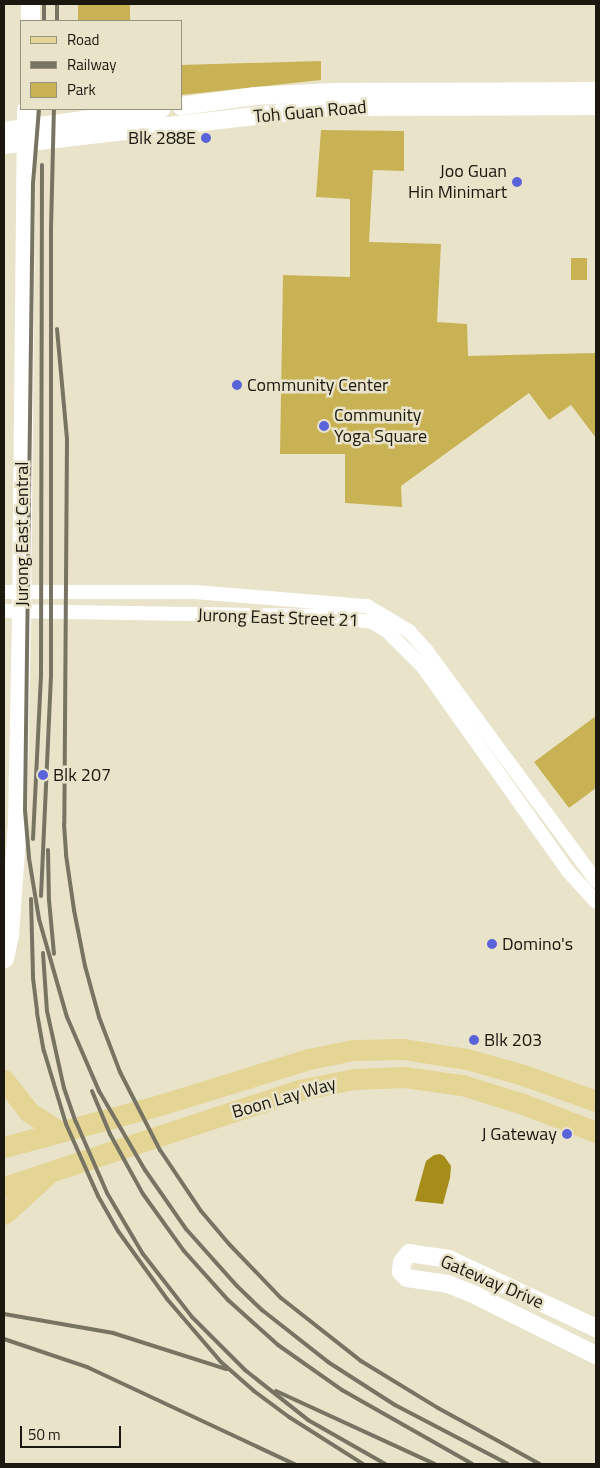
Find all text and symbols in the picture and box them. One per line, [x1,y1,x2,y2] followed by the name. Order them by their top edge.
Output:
[20,20,182,110] legend
[67,28,99,51] text: Road
[67,53,117,76] text: Railway
[67,78,96,101] text: Park
[253,96,367,128] street label: Toh Guan Road
[128,127,196,149] place label: Blk 288E
[200,132,212,144] marker: Blk 288E
[408,161,507,203] place label: Joo Guan Hin Minimart
[511,176,523,188] marker: Joo Guan Hin Minimart
[247,374,388,396] place label: Community Center
[231,379,243,391] marker: Community Center
[334,405,427,448] place label: Community Yoga Square
[318,420,330,432] marker: Community Yoga Square
[11,462,33,606] street label: Jurong East Central
[197,604,359,632] street label: Jurong East Street 21
[53,764,111,786] place label: Blk 207
[37,769,49,781] marker: Blk 207
[502,933,573,955] place label: Domino's
[486,938,498,950] marker: Domino's
[484,1029,542,1051] place label: Blk 203
[468,1034,480,1046] marker: Blk 203
[229,1073,339,1123] street label: Boon Lay Way
[481,1123,557,1145] place label: J Gateway
[561,1128,573,1140] marker: J Gateway
[437,1251,547,1313] street label: Gateway Drive
[22,1416,124,1448] scale bar
[28,1423,61,1446] text: 50 m

